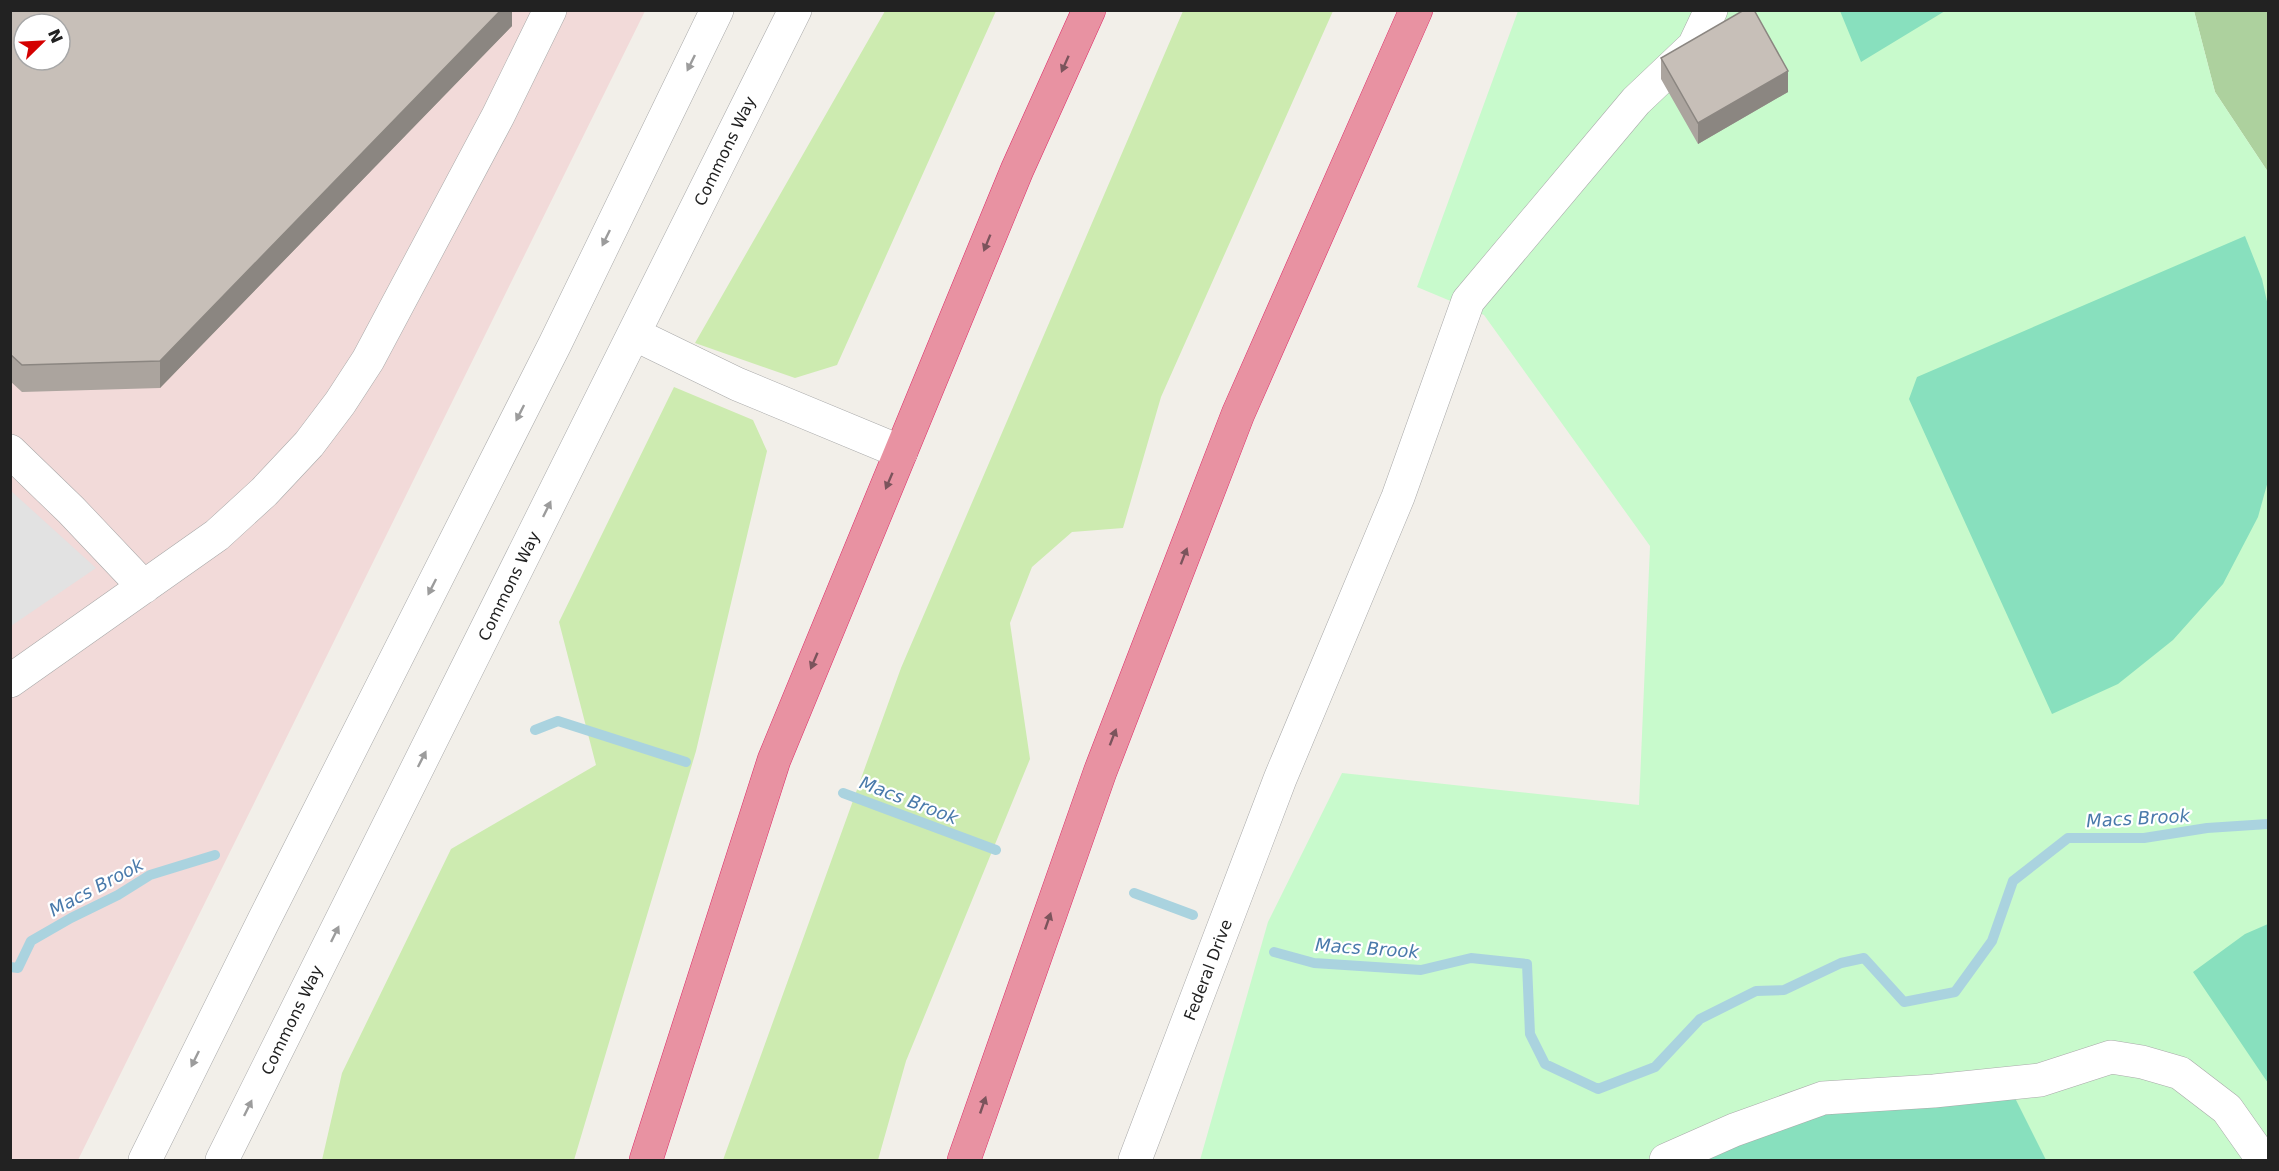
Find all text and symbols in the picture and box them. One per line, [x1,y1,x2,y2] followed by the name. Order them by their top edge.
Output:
[12,12,72,72] north arrow
[44,26,67,46] text: N
[687,55,696,72] one-way arrow
[1060,55,1069,72] one-way arrow
[690,93,760,209] street label: Commons Way
[602,230,611,247] one-way arrow
[982,234,992,252] one-way arrow
[515,405,525,422] one-way arrow
[884,473,894,491] one-way arrow
[542,501,551,518] one-way arrow
[474,528,544,644] street label: Commons Way
[1179,546,1189,564] one-way arrow
[427,579,436,596] one-way arrow
[809,653,819,671] one-way arrow
[1108,728,1118,746] one-way arrow
[418,751,427,768] one-way arrow
[857,772,963,829] water label: Macs Brook
[2086,805,2192,831] water label: Macs Brook
[45,853,148,921] water label: Macs Brook
[1043,912,1053,930] one-way arrow
[1180,917,1236,1023] street label: Federal Drive
[330,925,340,942] one-way arrow
[1315,934,1421,962] water label: Macs Brook
[257,962,327,1078] street label: Commons Way
[191,1051,200,1068] one-way arrow
[979,1096,989,1114] one-way arrow
[243,1100,253,1117] one-way arrow

